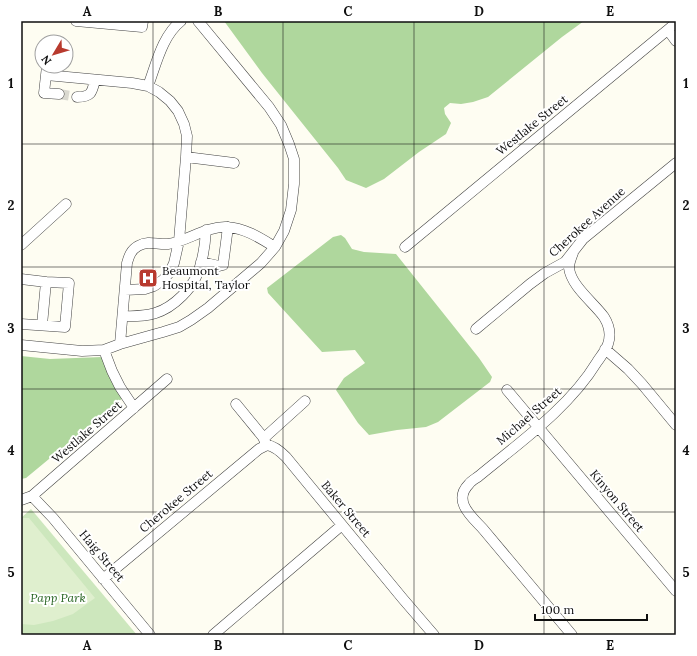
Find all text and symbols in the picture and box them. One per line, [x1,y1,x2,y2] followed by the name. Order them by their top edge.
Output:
[83,3,92,20] text: A
[214,3,223,20] text: B
[344,3,353,20] text: C
[474,3,484,20] text: D
[606,3,614,20] text: E
[34,34,74,74] north arrow
[38,52,54,68] text: N
[8,75,14,92] text: 1
[683,75,689,92] text: 1
[493,91,571,158] street label: Westlake Street
[545,183,628,260] street label: Cherokee Avenue
[8,197,15,214] text: 2
[683,197,690,214] text: 2
[162,263,251,292] place label: Beaumont Hospital, Taylor
[137,267,159,289] hospital icon: Beaumont Hospital, Taylor
[7,320,15,337] text: 3
[682,320,690,337] text: 3
[493,383,564,448] street label: Michael Street
[49,397,125,466] street label: Westlake Street
[7,442,15,459] text: 4
[682,442,690,459] text: 4
[136,465,216,536] street label: Cherokee Street
[587,467,648,535] street label: Kinyon Street
[318,477,374,540] street label: Baker Street
[77,527,128,585] street label: Haig Street
[7,564,15,581] text: 5
[682,564,690,581] text: 5
[30,590,86,605] park label: Papp Park
[535,596,647,622] scale bar
[541,602,574,617] text: 100 m
[83,637,92,654] text: A
[214,637,223,654] text: B
[344,637,353,654] text: C
[474,637,484,654] text: D
[606,637,614,654] text: E

